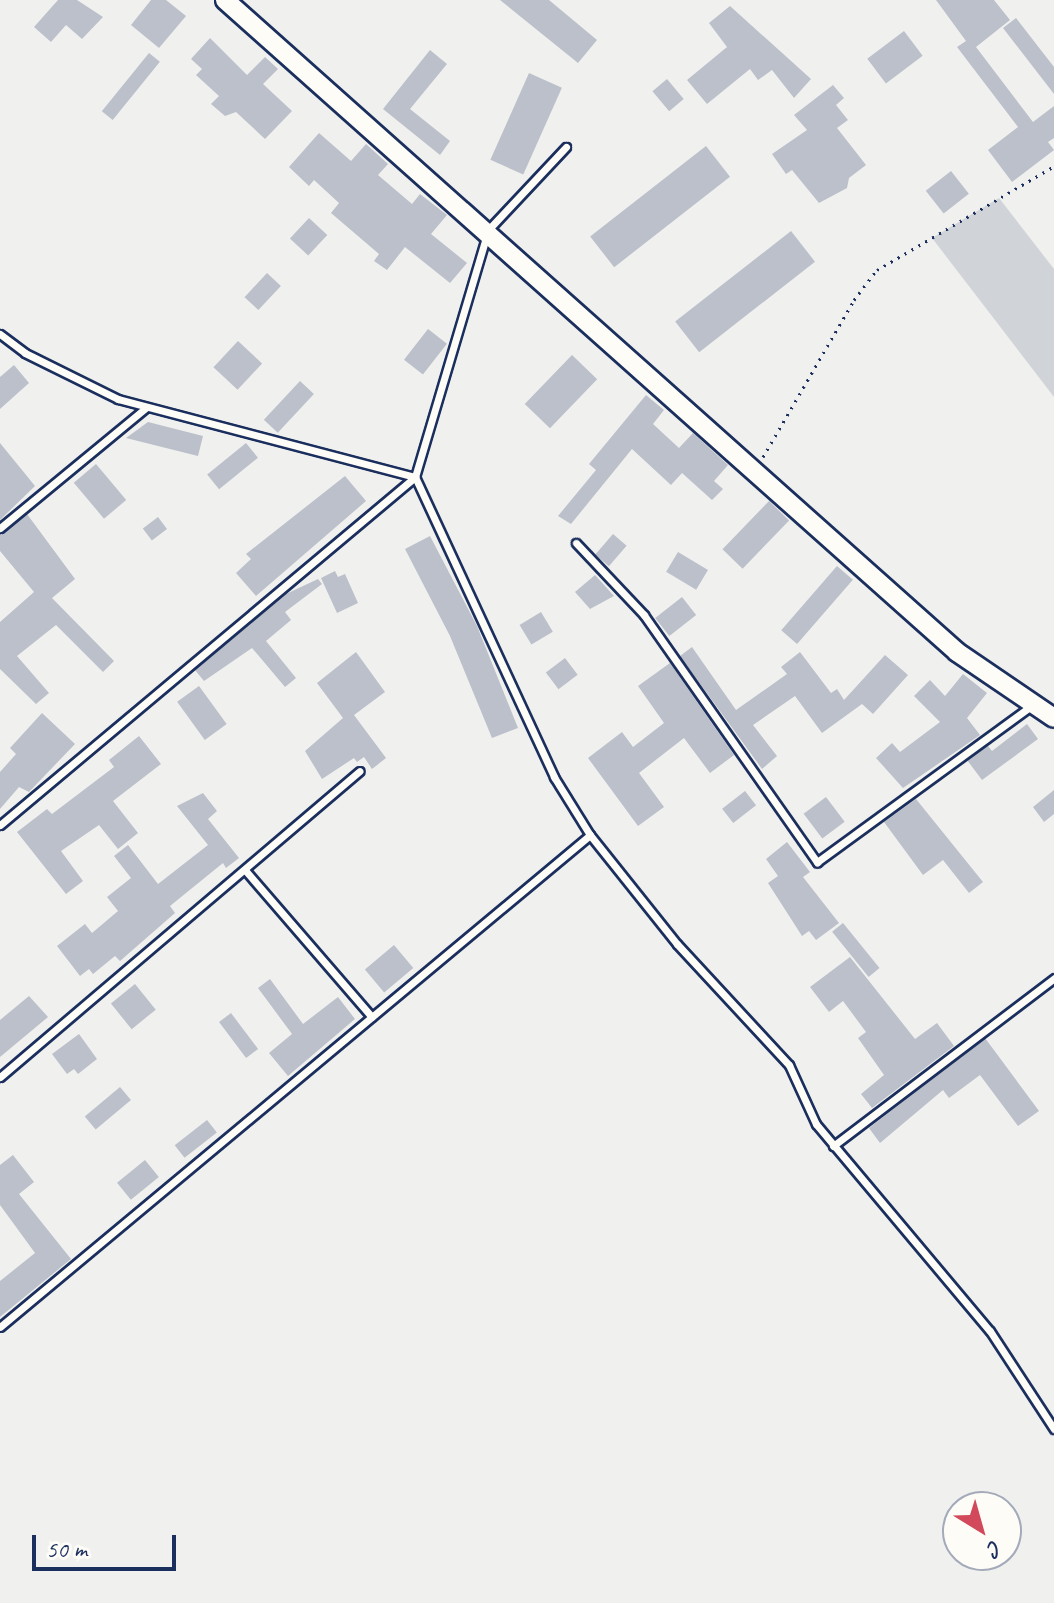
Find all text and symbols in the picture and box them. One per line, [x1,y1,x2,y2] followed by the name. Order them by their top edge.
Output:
[942,1491,1022,1571] north arrow
[36,1519,180,1569] scale bar
[46,1534,87,1564] text: 50 m
[982,1534,1008,1563] text: С

